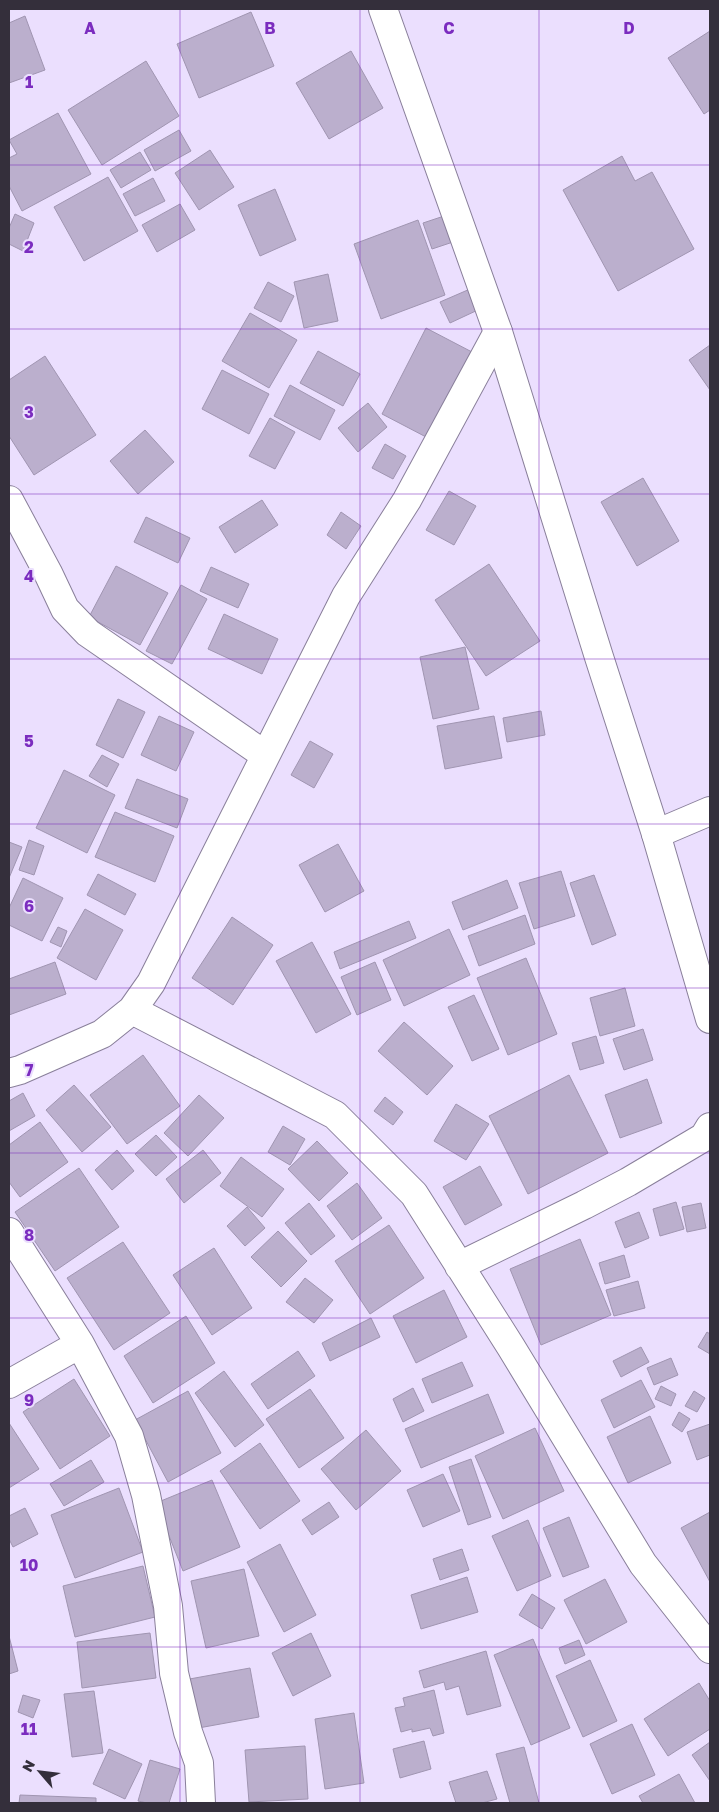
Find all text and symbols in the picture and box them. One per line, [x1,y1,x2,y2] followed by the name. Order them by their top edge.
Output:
[84,18,96,38] text: A
[264,18,276,38] text: B
[443,18,455,38] text: C
[623,18,635,38] text: D
[25,72,33,92] text: 1
[24,237,34,257] text: 2
[24,402,34,422] text: 3
[24,566,34,586] text: 4
[24,731,34,751] text: 5
[24,896,34,916] text: 6
[25,1060,34,1080] text: 7
[24,1225,34,1245] text: 8
[24,1390,34,1410] text: 9
[20,1555,38,1575] text: 10
[21,1719,37,1739] text: 11
[15,1747,65,1797] north arrow
[18,1757,38,1774] text: N

